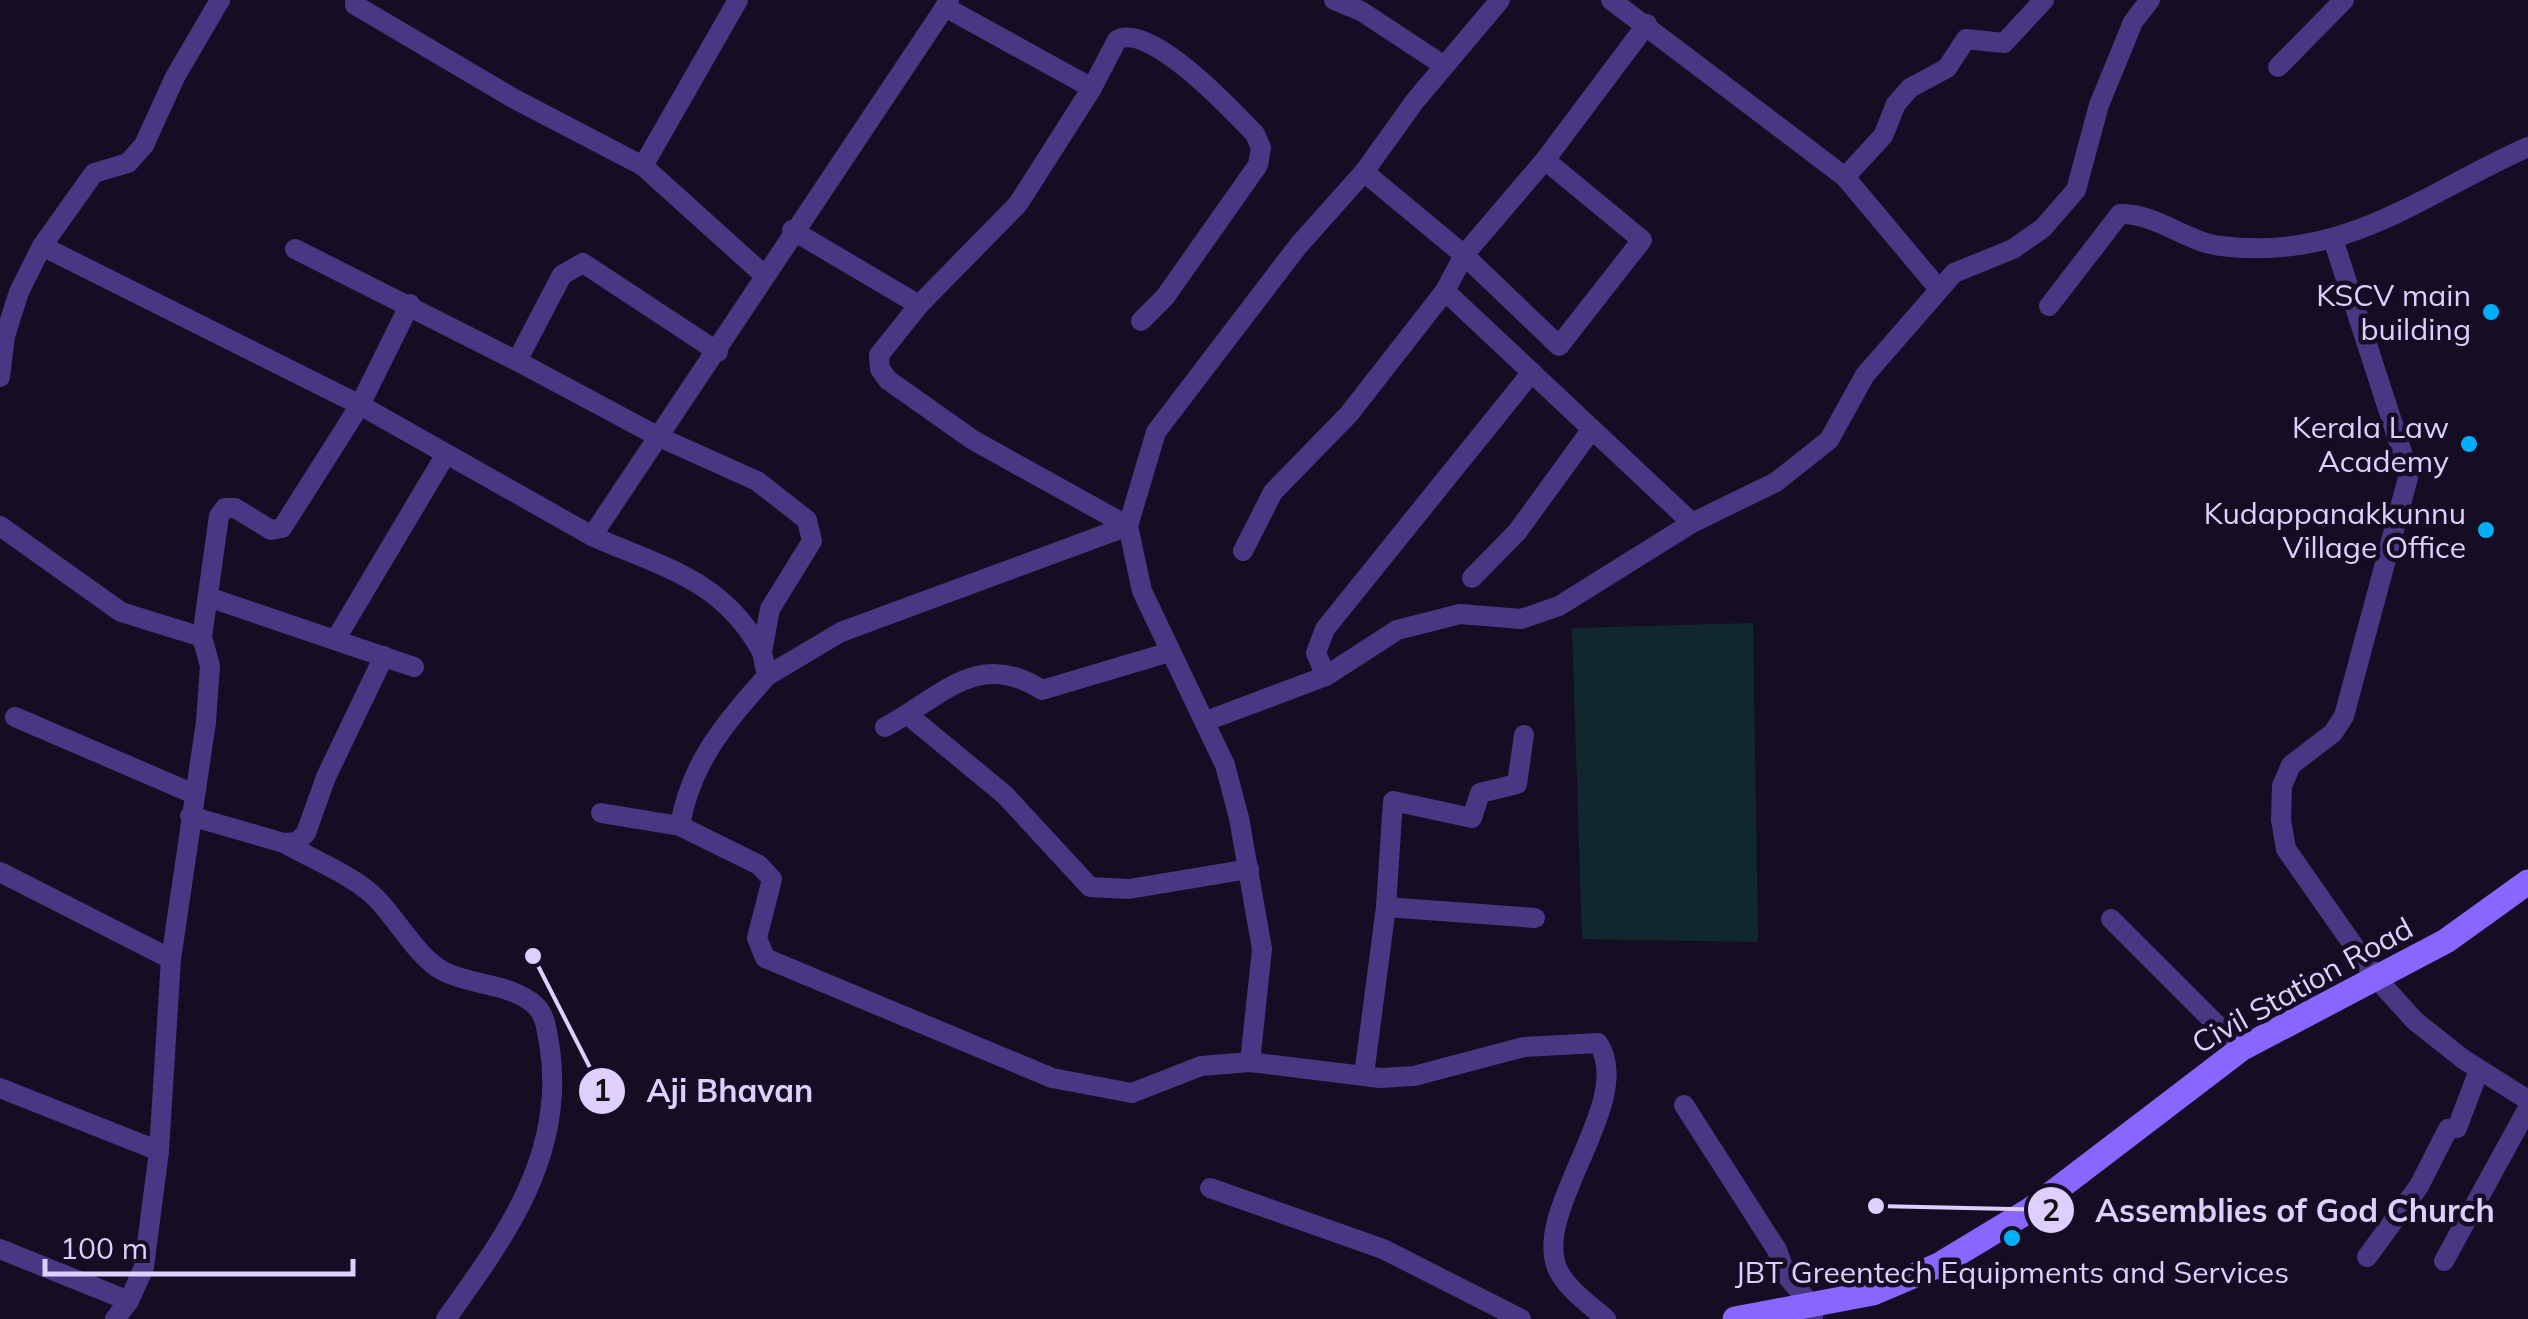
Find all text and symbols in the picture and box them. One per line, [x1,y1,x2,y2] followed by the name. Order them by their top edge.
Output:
[2316,276,2471,348] place label: KSCV main building
[2480,301,2502,323] marker: KSCV main building
[2292,408,2449,480] place label: Kerala Law Academy
[2458,433,2480,455] marker: Kerala Law Academy
[2204,494,2466,566] place label: Kudappanakkunnu Village Office
[2475,519,2497,541] marker: Kudappanakkunnu Village Office
[2185,909,2419,1061] street label: Civil Station Road
[577,1060,834,1122] callout: Aji Bhavan
[647,1070,813,1110] text: Aji Bhavan
[593,1071,611,1109] text: 1
[2026,1179,2515,1241] callout: Assemblies of God Church
[2095,1190,2495,1230] text: Assemblies of God Church
[2042,1191,2060,1229] text: 2
[45,1214,352,1276] scale bar
[2001,1227,2023,1249] marker: JBT Greentech Equipments and Services
[60,1229,148,1267] text: 100 m
[1735,1253,2289,1291] place label: JBT Greentech Equipments and Services

